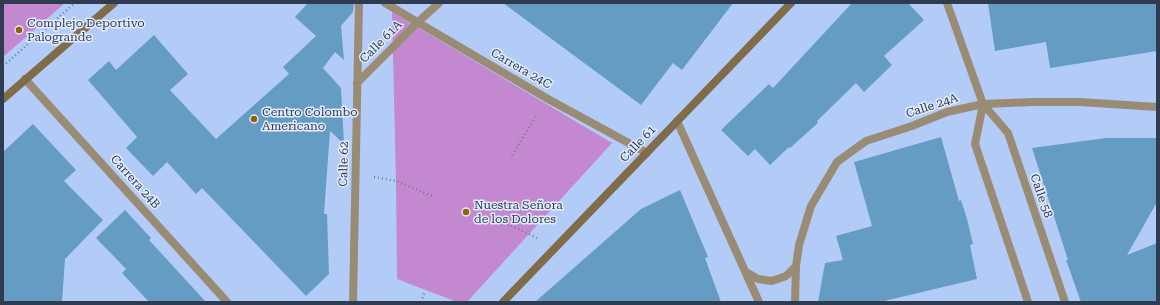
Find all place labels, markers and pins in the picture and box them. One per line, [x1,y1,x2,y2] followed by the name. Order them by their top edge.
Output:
[27,16,145,44] place label: Complejo Deportivo Palogrande
[14,25,24,35] marker: Complejo Deportivo Palogrande
[262,105,358,133] place label: Centro Colombo Americano
[249,114,259,124] marker: Centro Colombo Americano
[474,198,563,226] place label: Nuestra Señora de los Dolores
[461,207,471,217] marker: Nuestra Señora de los Dolores

